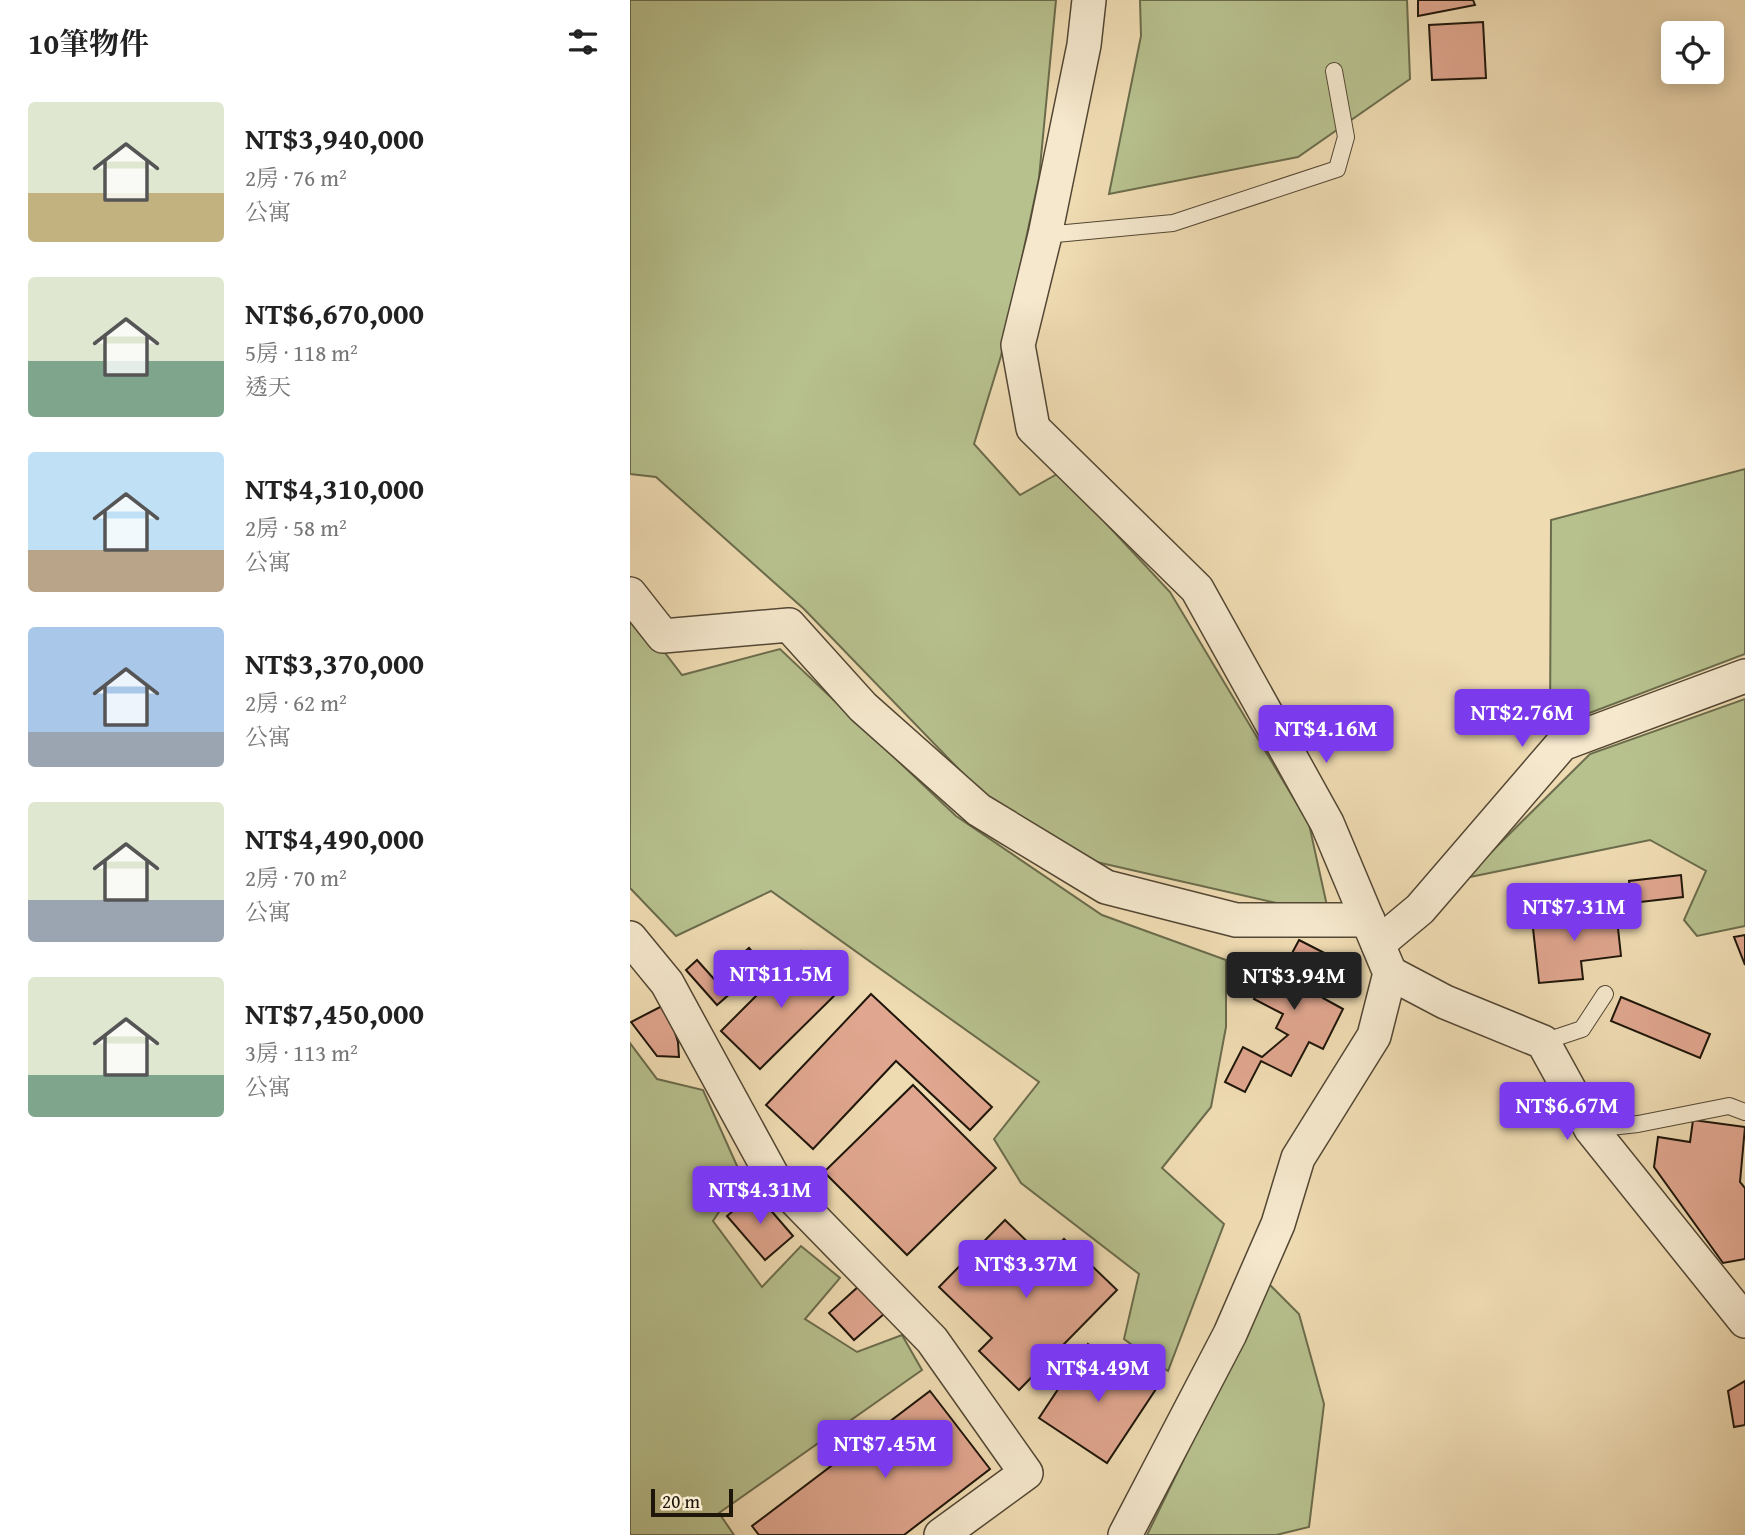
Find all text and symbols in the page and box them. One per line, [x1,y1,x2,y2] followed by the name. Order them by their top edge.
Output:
[28,21,149,65] text: 10筆物件
[1661,21,1724,84] map controls
[1661,21,1724,84] button: locate
[564,23,602,61] icon: filters
[245,116,424,160] text: NT$3,940,000
[84,130,168,214] icon: home
[245,161,347,194] text: 2房 · 76 m²
[245,195,291,228] text: 公寓
[245,291,424,335] text: NT$6,670,000
[84,305,168,389] icon: home
[245,336,358,369] text: 5房 · 118 m²
[245,370,291,403] text: 透天
[245,466,424,510] text: NT$4,310,000
[84,480,168,564] icon: home
[245,511,347,544] text: 2房 · 58 m²
[245,545,291,578] text: 公寓
[245,641,424,685] text: NT$3,370,000
[84,655,168,739] icon: home
[245,686,347,719] text: 2房 · 62 m²
[1450,690,1594,749] pin: NT$2.76M
[1471,695,1573,728] text: NT$2.76M
[1254,706,1398,765] pin: NT$4.16M
[1275,711,1377,744] text: NT$4.16M
[245,720,291,753] text: 公寓
[245,816,424,860] text: NT$4,490,000
[84,830,168,914] icon: home
[245,861,347,894] text: 2房 · 70 m²
[1502,884,1646,943] pin: NT$7.31M
[1523,889,1625,922] text: NT$7.31M
[245,895,291,928] text: 公寓
[709,950,853,1010] pin: NT$11.5M
[1222,953,1366,1012] pin: NT$3.94M
[730,956,832,989] text: NT$11.5M
[1243,958,1345,991] text: NT$3.94M
[245,991,424,1035] text: NT$7,450,000
[84,1005,168,1089] icon: home
[245,1036,358,1069] text: 3房 · 113 m²
[245,1070,291,1103] text: 公寓
[1495,1082,1639,1142] pin: NT$6.67M
[1516,1088,1618,1121] text: NT$6.67M
[688,1166,832,1226] pin: NT$4.31M
[709,1172,811,1205] text: NT$4.31M
[954,1240,1098,1300] pin: NT$3.37M
[975,1246,1077,1279] text: NT$3.37M
[1026,1344,1170,1404] pin: NT$4.49M
[1047,1350,1149,1383] text: NT$4.49M
[813,1420,957,1480] pin: NT$7.45M
[834,1426,936,1459] text: NT$7.45M
[651,1486,733,1518] scale bar
[662,1487,700,1515] text: 20 m

